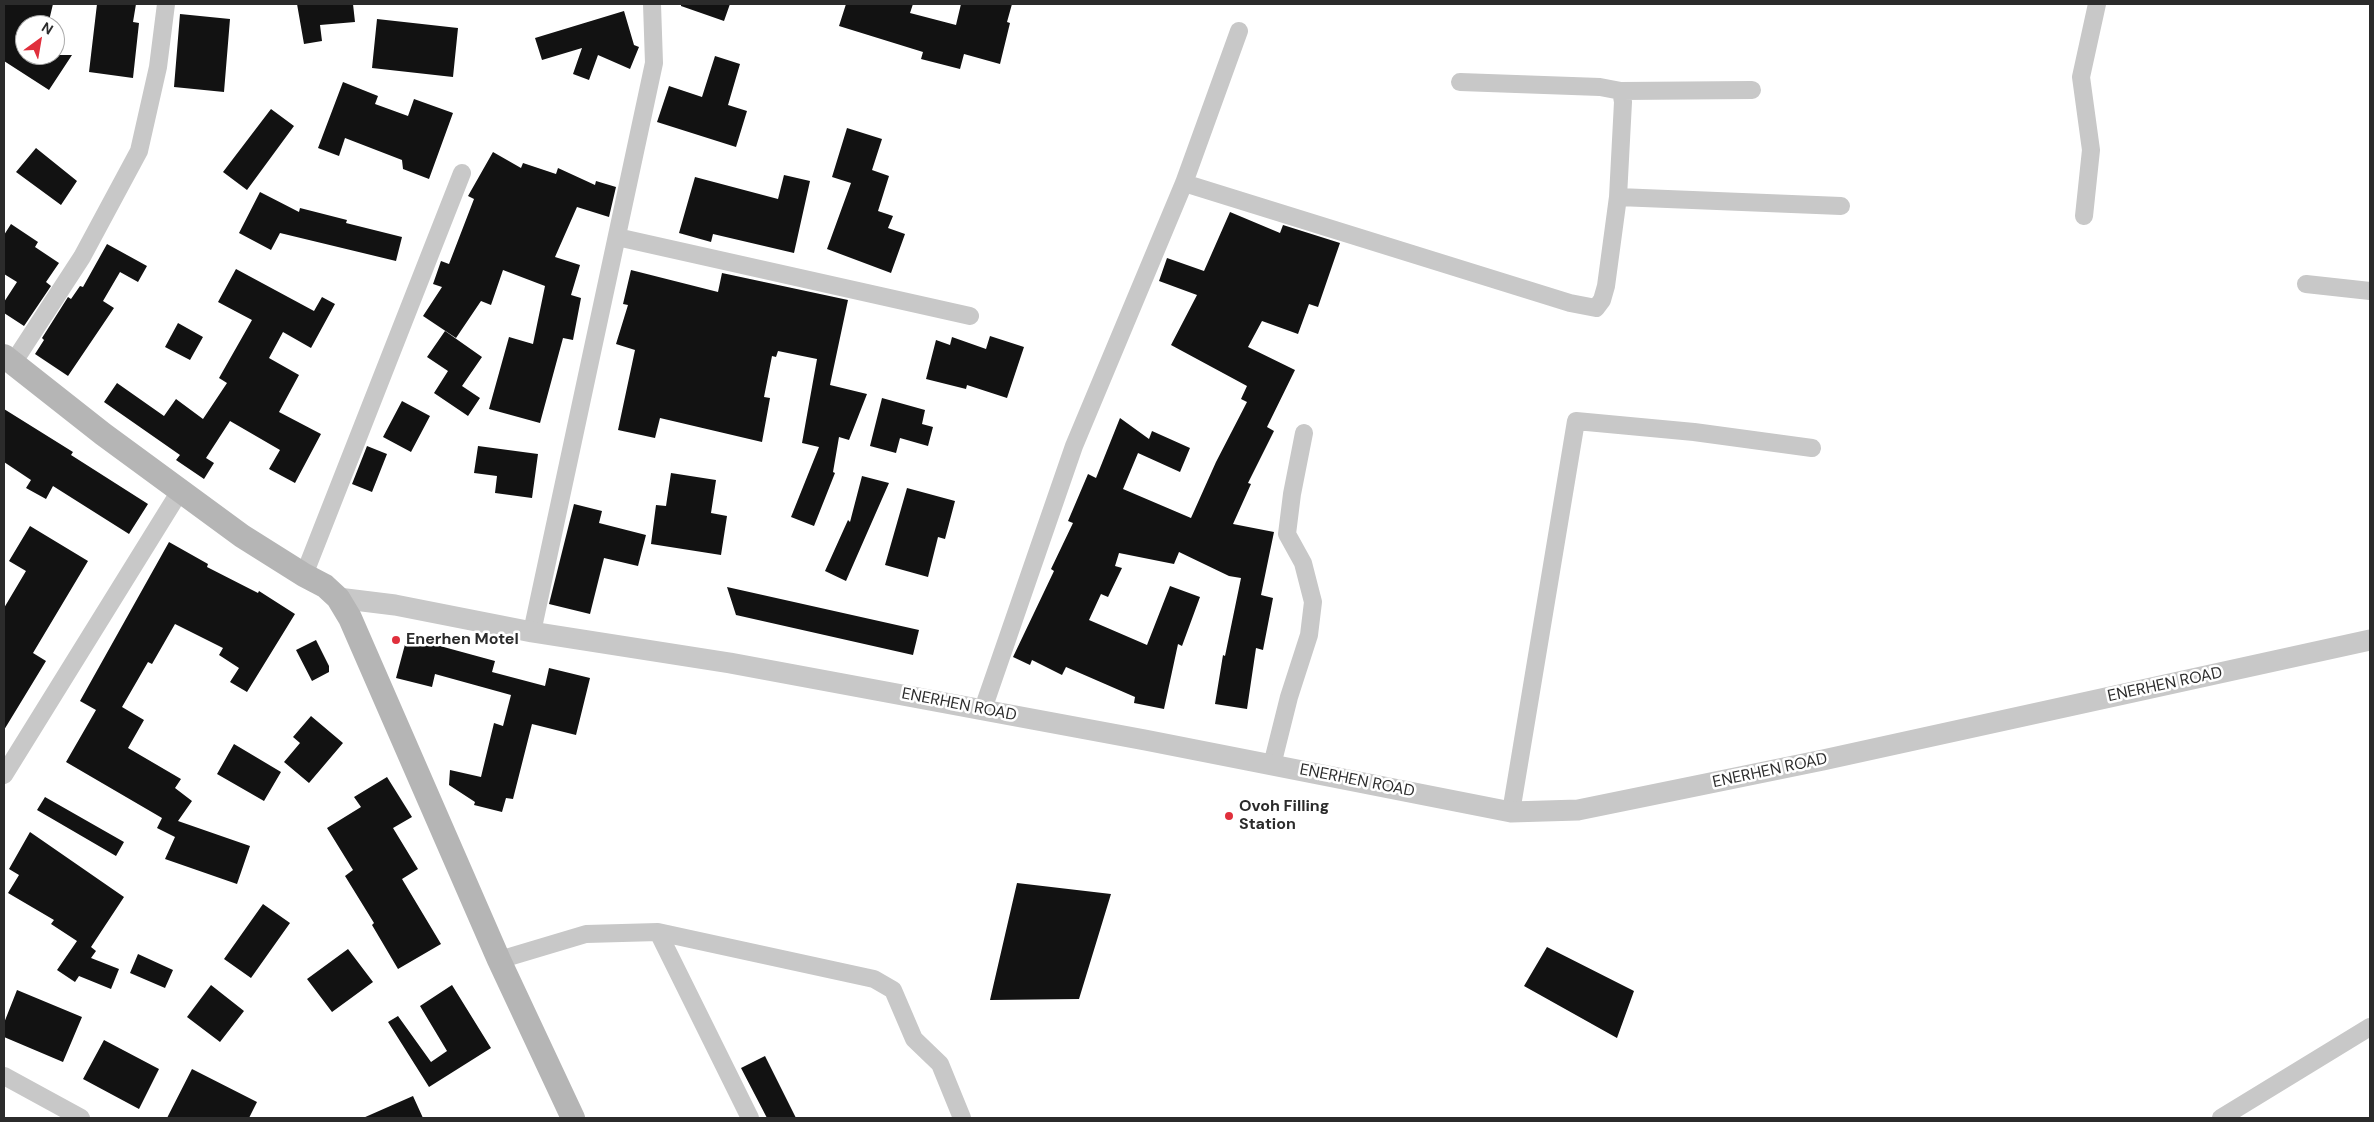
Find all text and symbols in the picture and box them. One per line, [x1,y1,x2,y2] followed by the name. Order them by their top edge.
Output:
[15,15,65,65] north arrow
[38,18,57,38] text: N
[406,630,519,650] place label: Enerhen Motel
[390,634,402,646] marker: Enerhen Motel
[2106,663,2224,707] street label: ENERHEN ROAD
[900,684,1018,726] street label: ENERHEN ROAD
[1711,749,1829,793] street label: ENERHEN ROAD
[1298,760,1416,802] street label: ENERHEN ROAD
[1239,797,1329,835] place label: Ovoh Filling Station
[1223,810,1235,822] marker: Ovoh Filling Station

